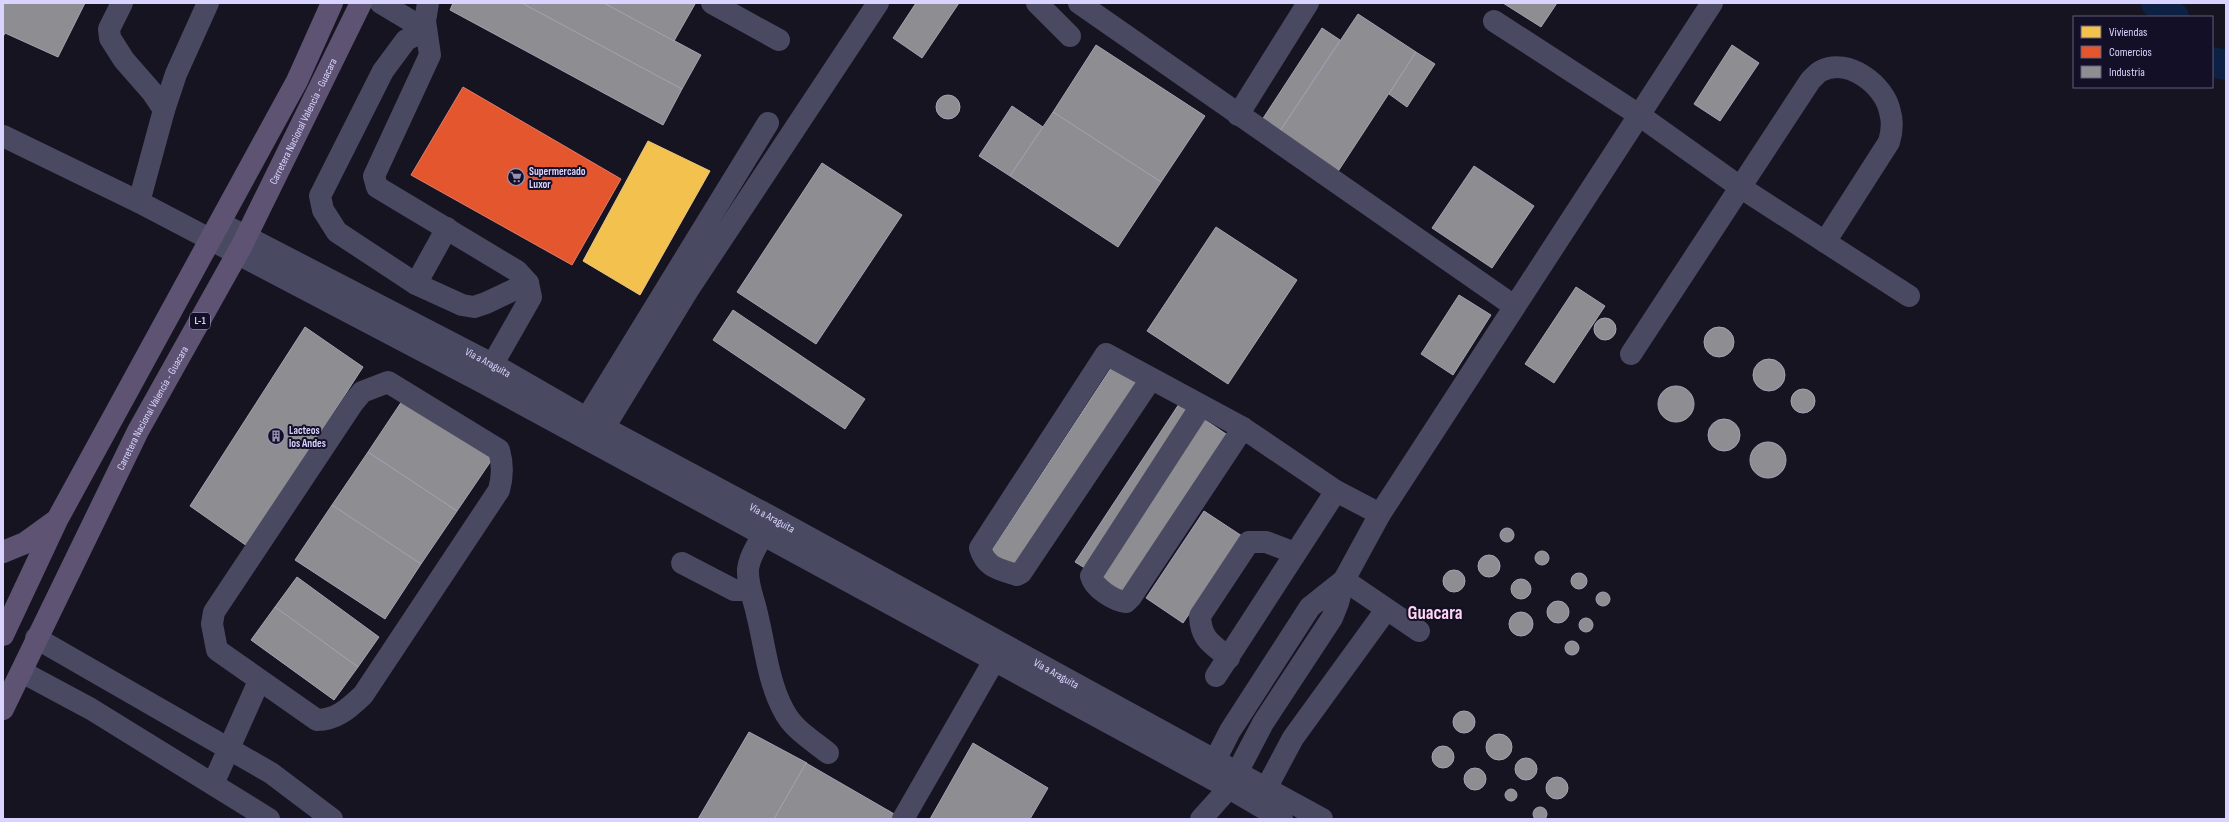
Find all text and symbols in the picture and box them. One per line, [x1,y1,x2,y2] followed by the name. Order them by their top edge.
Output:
[2073,16,2213,88] legend
[2109,25,2147,40] text: Viviendas
[2109,45,2152,60] text: Comercios
[266,56,339,186] street label: Carretera Nacional Valencia - Guacara
[2109,65,2145,80] text: Industria
[529,165,586,191] place label: Supermercado Luxor
[506,167,526,187] supermarket icon: Supermercado Luxor
[190,313,210,329] road number: L-1
[114,344,191,472] street label: Carretera Nacional Valencia - Guacara
[463,345,513,380] street label: Via a Araguita
[289,424,326,450] place label: Lacteos los Andes
[266,426,286,446] building icon: Lacteos los Andes
[747,500,797,535] street label: Via a Araguita
[1407,602,1463,625] district label: Guacara
[1031,656,1081,691] street label: Via a Araguita

